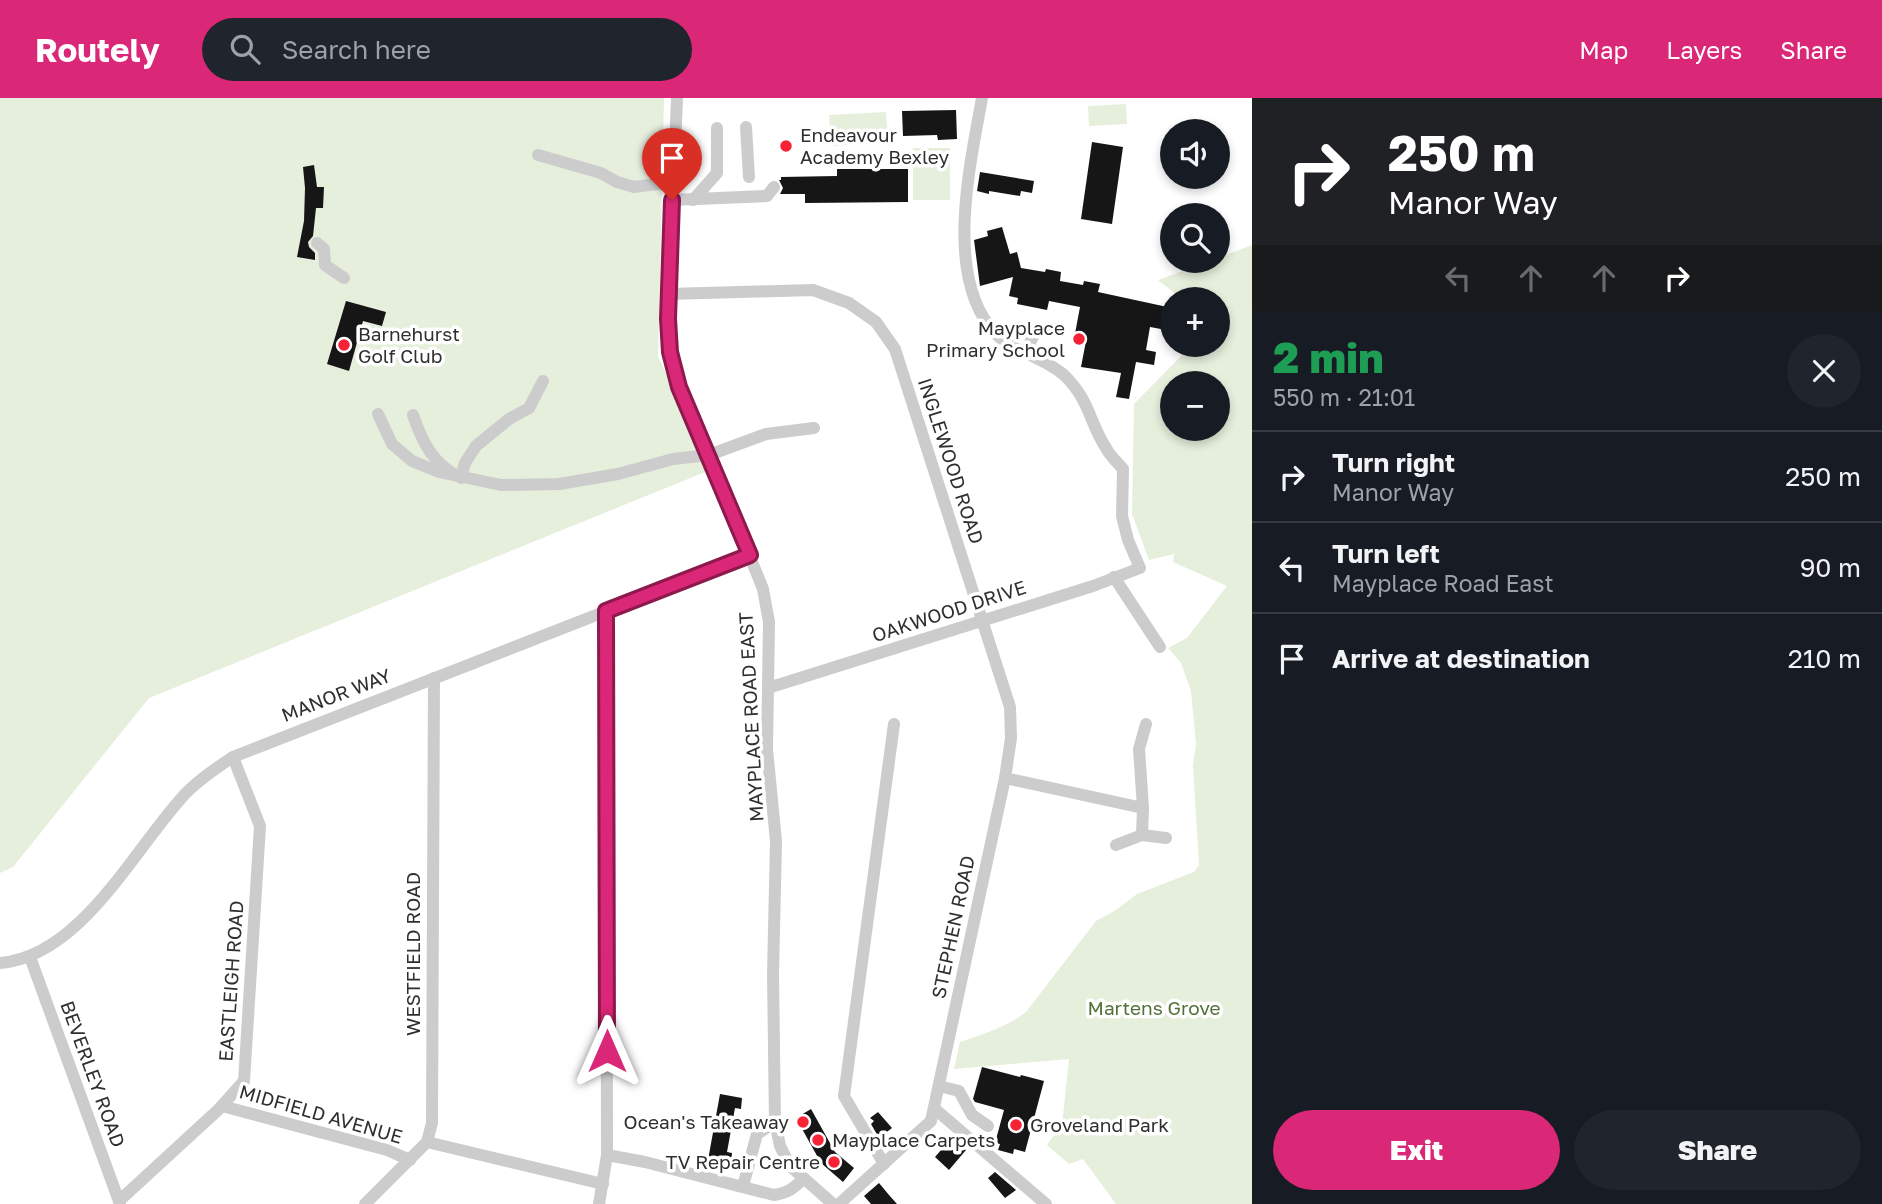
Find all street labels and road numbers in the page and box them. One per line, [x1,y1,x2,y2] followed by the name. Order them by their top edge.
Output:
[914,375,989,547] street label: INGLEWOOD ROAD
[869,575,1029,646] street label: OAKWOOD DRIVE
[734,611,767,823] street label: MAYPLACE ROAD EAST
[278,663,394,726] street label: MANOR WAY
[926,853,979,1001] street label: STEPHEN ROAD
[401,872,424,1036] street label: WESTFIELD ROAD
[213,900,248,1062] street label: EASTLEIGH ROAD
[56,998,131,1150] street label: BEVERLEY ROAD
[237,1079,405,1148] street label: MIDFIELD AVENUE

